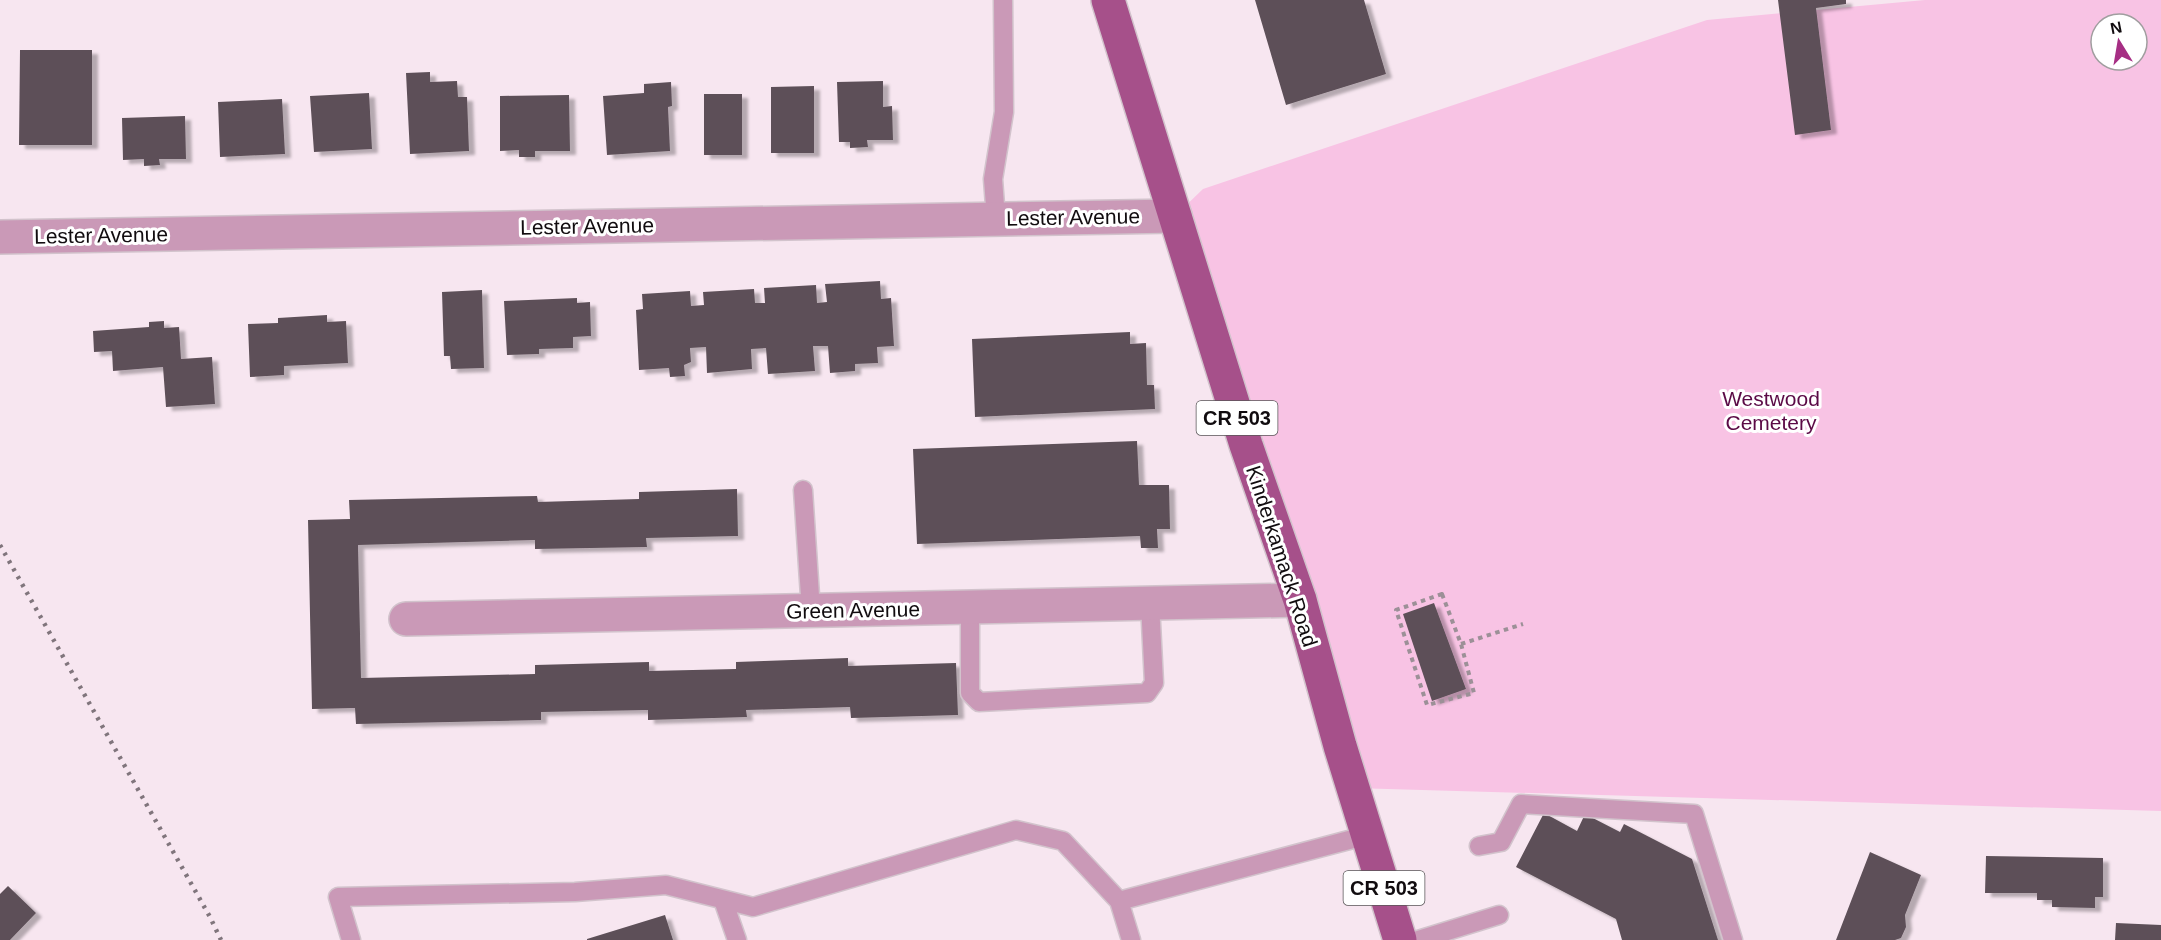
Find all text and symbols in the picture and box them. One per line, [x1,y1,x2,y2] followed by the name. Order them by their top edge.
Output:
[2089,12,2149,72] north arrow
[2109,18,2124,37] text: N
[1006,204,1140,230] street label: Lester Avenue
[520,213,654,239] street label: Lester Avenue
[34,222,168,248] street label: Lester Avenue
[1722,387,1820,434] park label: Westwood Cemetery
[1196,401,1278,435] road number: CR 503
[1242,463,1322,649] street label: Kinderkamack Road
[786,597,920,623] street label: Green Avenue
[1344,871,1424,905] road number: CR 503

